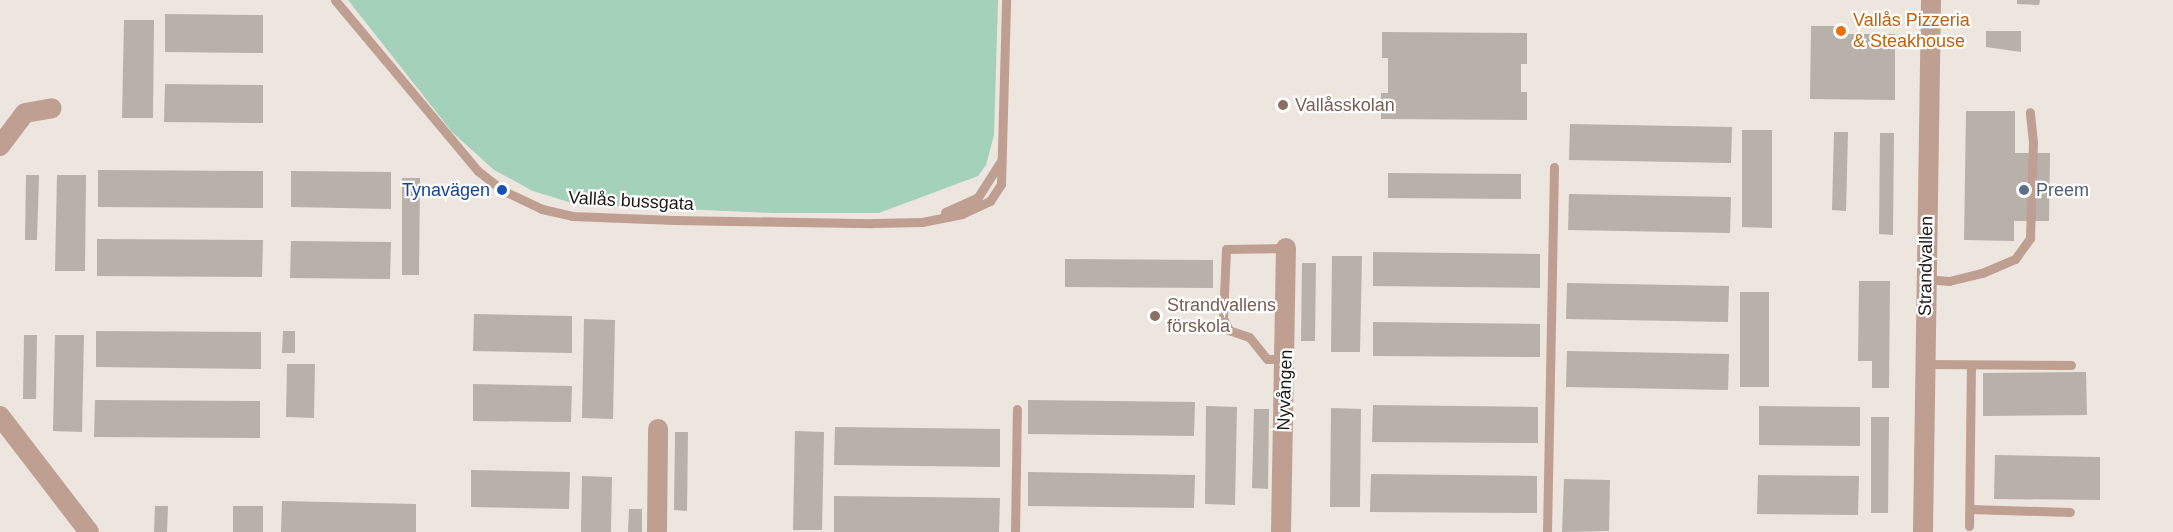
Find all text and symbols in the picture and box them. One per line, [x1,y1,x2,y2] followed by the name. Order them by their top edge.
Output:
[1853,10,1970,52] place label: Vallås Pizzeria & Steakhouse
[1834,24,1848,38] marker: Vallås Pizzeria & Steakhouse
[1295,94,1395,116] place label: Vallåsskolan
[1276,98,1290,112] marker: Vallåsskolan
[402,179,490,201] place label: Tynavägen
[2036,179,2089,201] place label: Preem
[495,183,509,197] marker: Tynavägen
[2017,183,2031,197] marker: Preem
[568,187,694,215] street label: Vallås bussgata
[1914,216,1938,316] street label: Strandvallen
[1167,295,1276,338] place label: Strandvallens förskola
[1148,309,1162,323] marker: Strandvallens förskola
[1273,349,1297,431] street label: Nyvången

